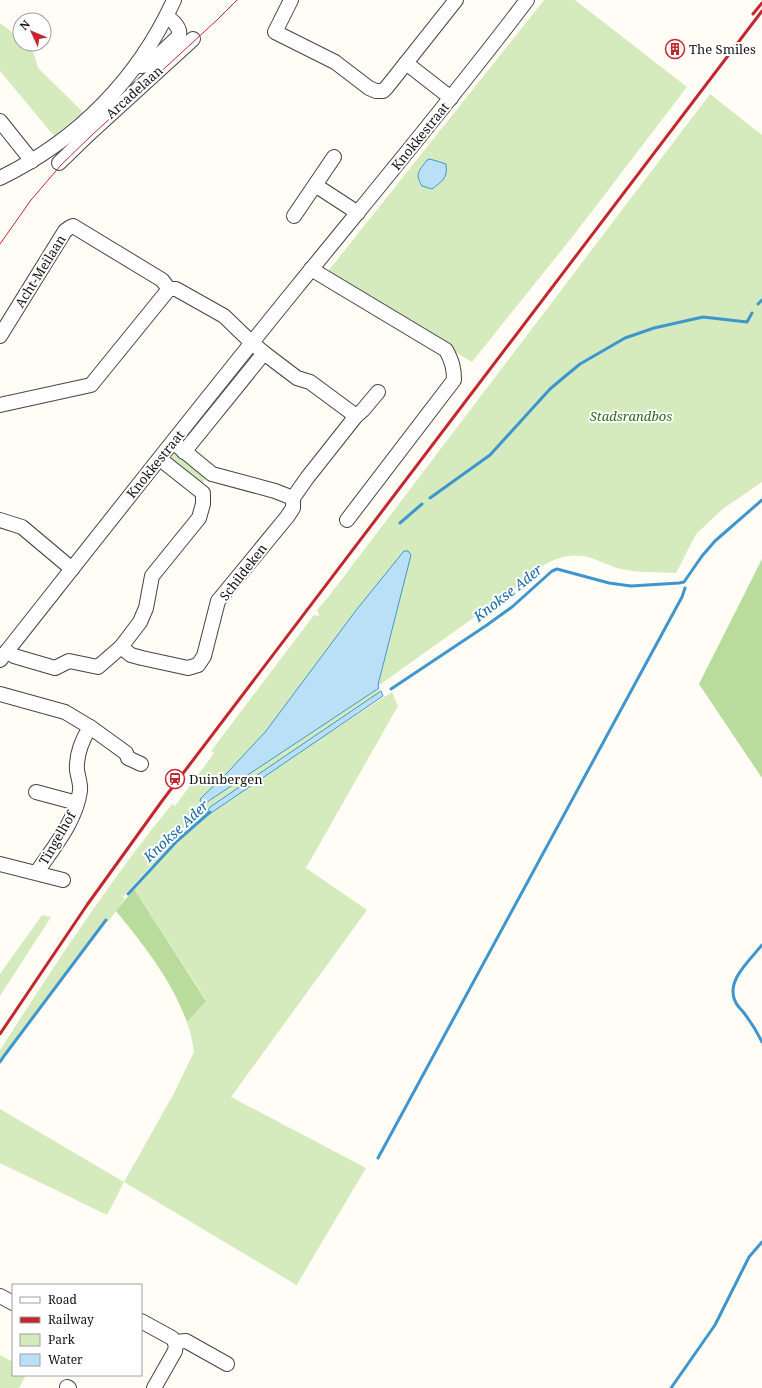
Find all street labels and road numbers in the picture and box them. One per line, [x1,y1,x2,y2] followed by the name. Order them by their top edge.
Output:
[102,61,167,122] street label: Arcadelaan
[387,98,453,174] street label: Knokkestraat
[11,231,70,311] street label: Acht-Meilaan
[122,426,188,502] street label: Knokkestraat
[215,539,271,604] street label: Schildeken
[34,807,80,868] street label: Tingelhof

